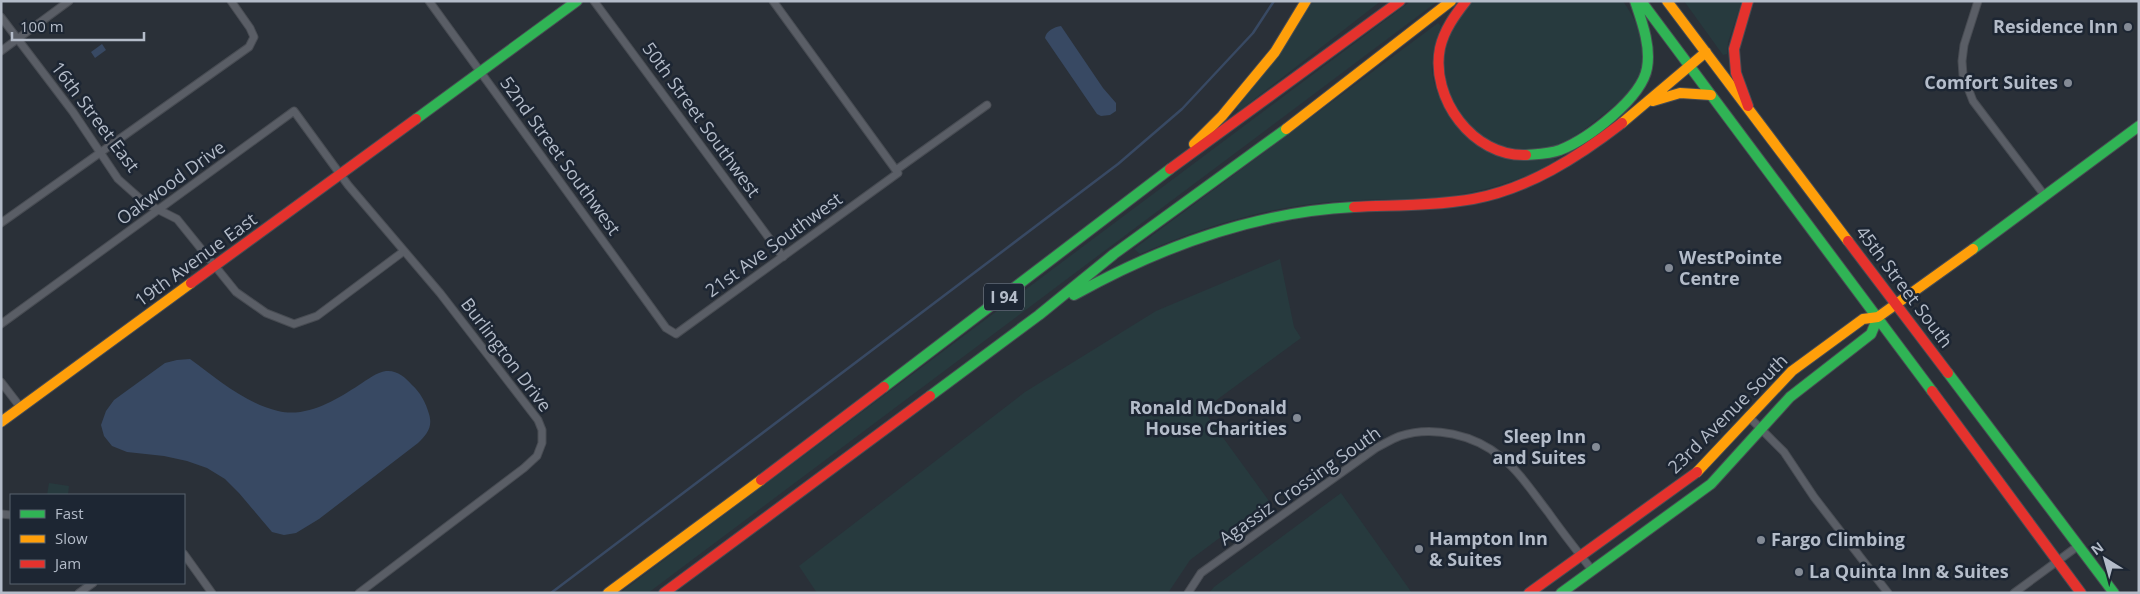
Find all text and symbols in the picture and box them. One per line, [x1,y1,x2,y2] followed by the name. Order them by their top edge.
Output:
[12,10,145,42] scale bar
[1993,14,2118,38] place label: Residence Inn
[20,16,64,36] text: 100 m
[2122,21,2134,33] marker: Residence Inn
[637,37,766,202] street label: 50th Street Southwest
[46,56,145,177] street label: 16th Street East
[1924,70,2058,94] place label: Comfort Suites
[495,71,627,240] street label: 52nd Street Southwest
[2062,77,2074,89] marker: Comfort Suites
[111,135,230,230] street label: Oakwood Drive
[700,186,847,302] street label: 21st Ave Southwest
[130,207,261,312] street label: 19th Avenue East
[1851,221,1959,352] street label: 45th Street South
[1679,245,1782,290] place label: WestPointe Centre
[1663,262,1675,274] marker: WestPointe Centre
[984,284,1024,310] road number: I 94
[456,292,558,416] street label: Burlington Drive
[1662,348,1792,478] street label: 23rd Avenue South
[1129,395,1287,440] place label: Ronald McDonald House Charities
[1291,412,1303,424] marker: Ronald McDonald House Charities
[1214,420,1385,550] street label: Agassiz Crossing South
[1493,424,1586,469] place label: Sleep Inn and Suites
[1590,441,1602,453] marker: Sleep Inn and Suites
[10,494,185,584] legend
[55,503,84,523] text: Fast
[1429,526,1548,571] place label: Hampton Inn & Suites
[1771,527,1905,551] place label: Fargo Climbing
[55,528,88,548] text: Slow
[1755,534,1767,546] marker: Fargo Climbing
[2080,534,2130,584] north arrow
[2087,537,2107,559] text: N
[1413,543,1425,555] marker: Hampton Inn & Suites
[53,553,81,573] text: Jam
[1809,559,2009,583] place label: La Quinta Inn & Suites
[1793,566,1805,578] marker: La Quinta Inn & Suites

